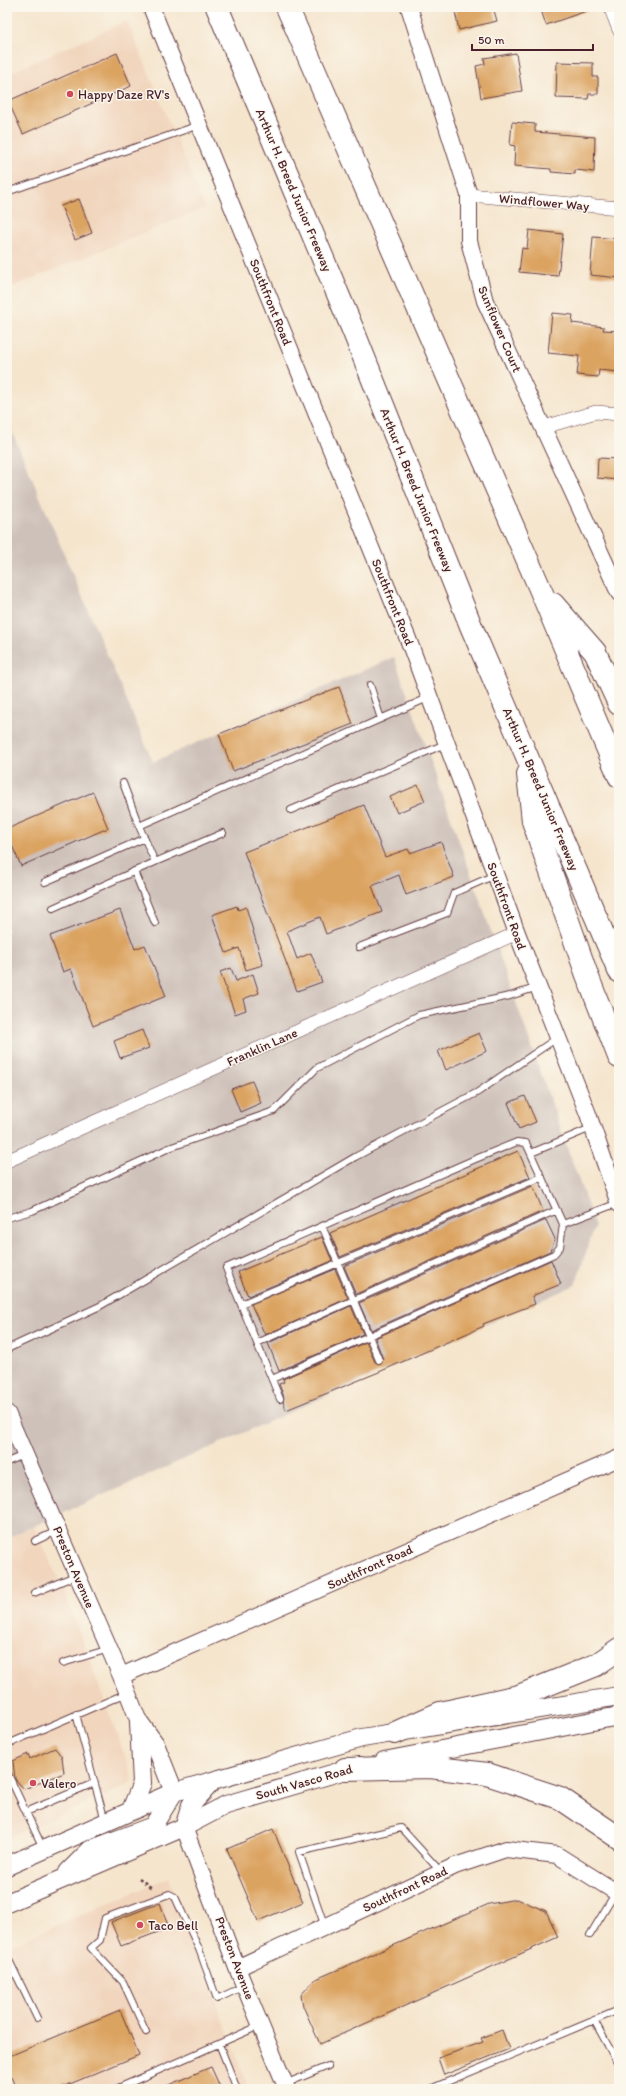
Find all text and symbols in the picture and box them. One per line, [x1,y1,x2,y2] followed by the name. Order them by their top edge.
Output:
[472,26,593,52] scale bar
[478,33,504,47] text: 50 m
[78,87,170,102] place label: Happy Daze RV's
[65,89,75,99] marker: Happy Daze RV's
[253,106,335,274] street label: Arthur H. Breed Junior Freeway
[498,191,590,213] street label: Windflower Way
[247,257,295,347] street label: Southfront Road
[475,284,525,374] street label: Sunflower Court
[377,406,457,574] street label: Arthur H. Breed Junior Freeway
[369,557,417,647] street label: Southfront Road
[500,705,582,873] street label: Arthur H. Breed Junior Freeway
[484,860,530,952] street label: Southfront Road
[224,1025,300,1069] street label: Franklin Lane
[50,1524,98,1610] street label: Preston Avenue
[325,1541,415,1593] street label: Southfront Road
[254,1761,354,1803] street label: South Vasco Road
[41,1776,77,1791] place label: Valero
[28,1778,38,1788] marker: Valero
[360,1863,450,1915] street label: Southfront Road
[212,1914,258,2002] street label: Preston Avenue
[148,1918,199,1933] place label: Taco Bell
[135,1920,145,1930] marker: Taco Bell

